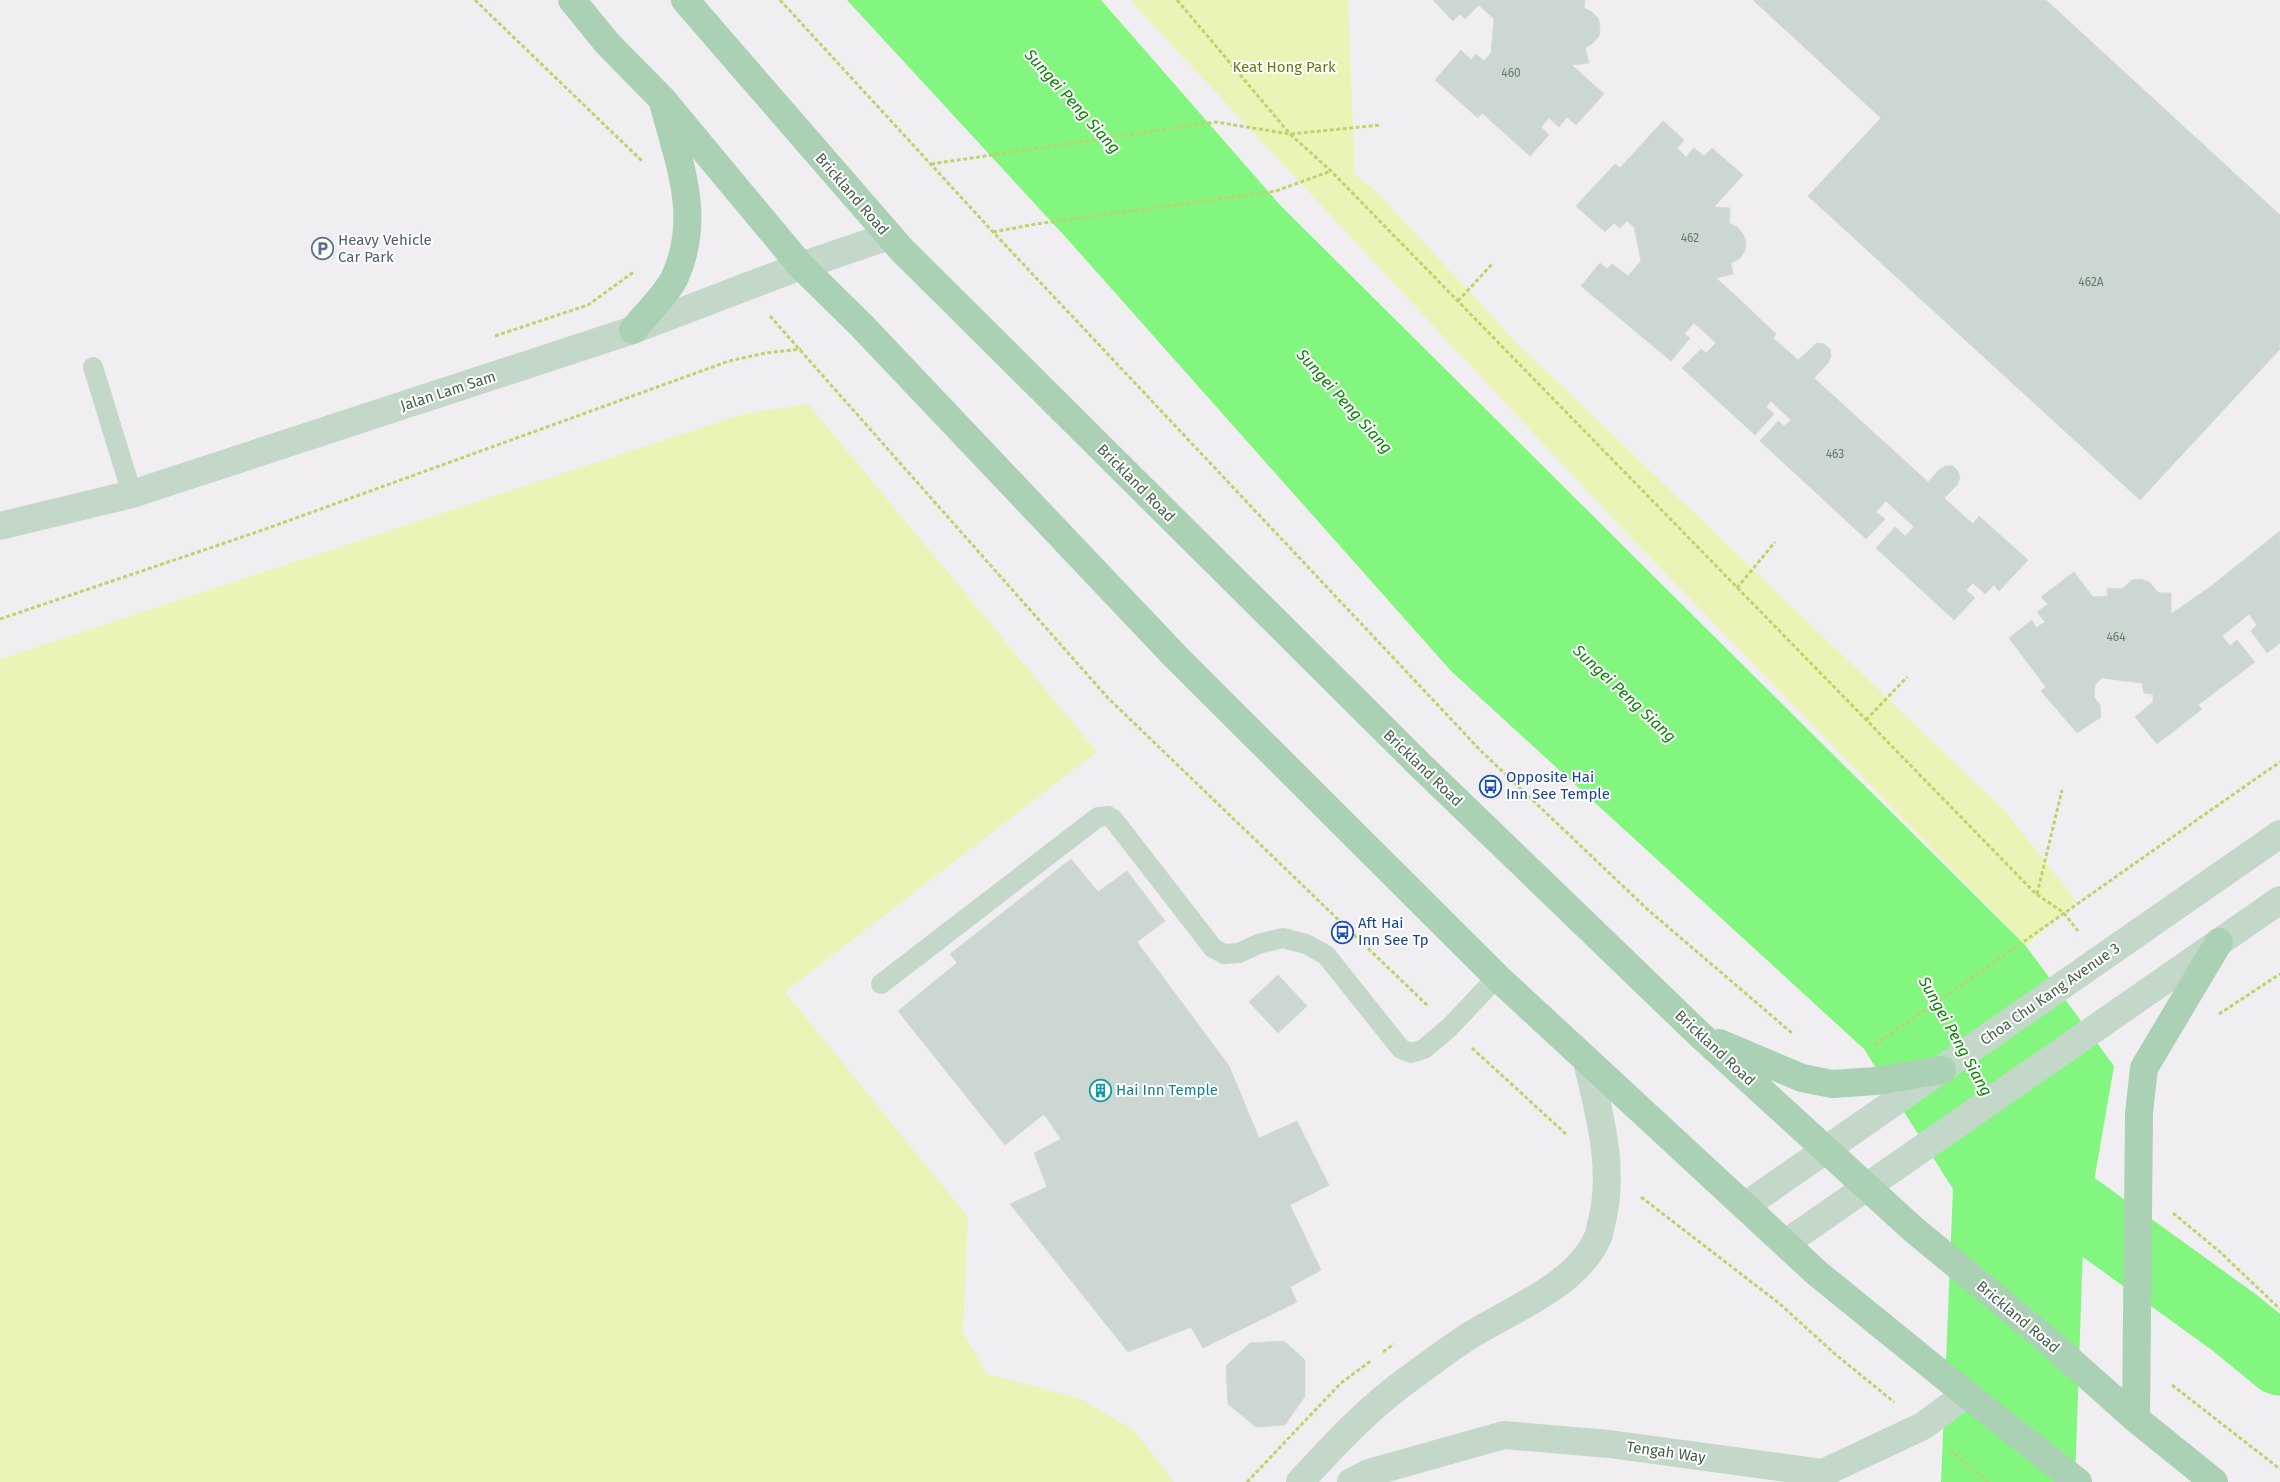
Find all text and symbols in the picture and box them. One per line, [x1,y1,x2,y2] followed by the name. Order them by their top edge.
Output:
[1020,45,1124,157] water label: Sungei Peng Siang
[1232,58,1336,76] park label: Keat Hong Park
[1501,66,1521,80] house number: 460
[811,149,893,239] street label: Brickland Road
[338,231,432,266] place label: Heavy Vehicle Car Park
[1681,231,1699,245] house number: 462
[310,237,334,261] parking icon: Heavy Vehicle Car Park
[2078,275,2104,289] house number: 462A
[1292,345,1396,457] water label: Sungei Peng Siang
[398,367,498,415] street label: Jalan Lam Sam
[1093,440,1179,526] street label: Brickland Road
[1826,447,1844,461] house number: 463
[2106,630,2126,644] house number: 464
[1569,640,1680,746] water label: Sungei Peng Siang
[1380,726,1466,810] street label: Brickland Road
[1506,768,1610,803] place label: Opposite Hai Inn See Temple
[1478,774,1502,798] bus stop icon: Opposite Hai Inn See Temple
[1358,914,1429,949] place label: Aft Hai Inn See Tp
[1330,920,1354,944] bus stop icon: Aft Hai Inn See Tp
[1977,939,2123,1049] street label: Choa Chu Kang Avenue 3
[1914,972,1996,1099] water label: Sungei Peng Siang
[1671,1006,1759,1090] street label: Brickland Road
[1088,1078,1112,1102] building icon: Hai Inn Temple
[1116,1081,1218,1099] place label: Hai Inn Temple
[1973,1277,2063,1357] street label: Brickland Road
[1625,1438,1707,1467] street label: Tengah Way

